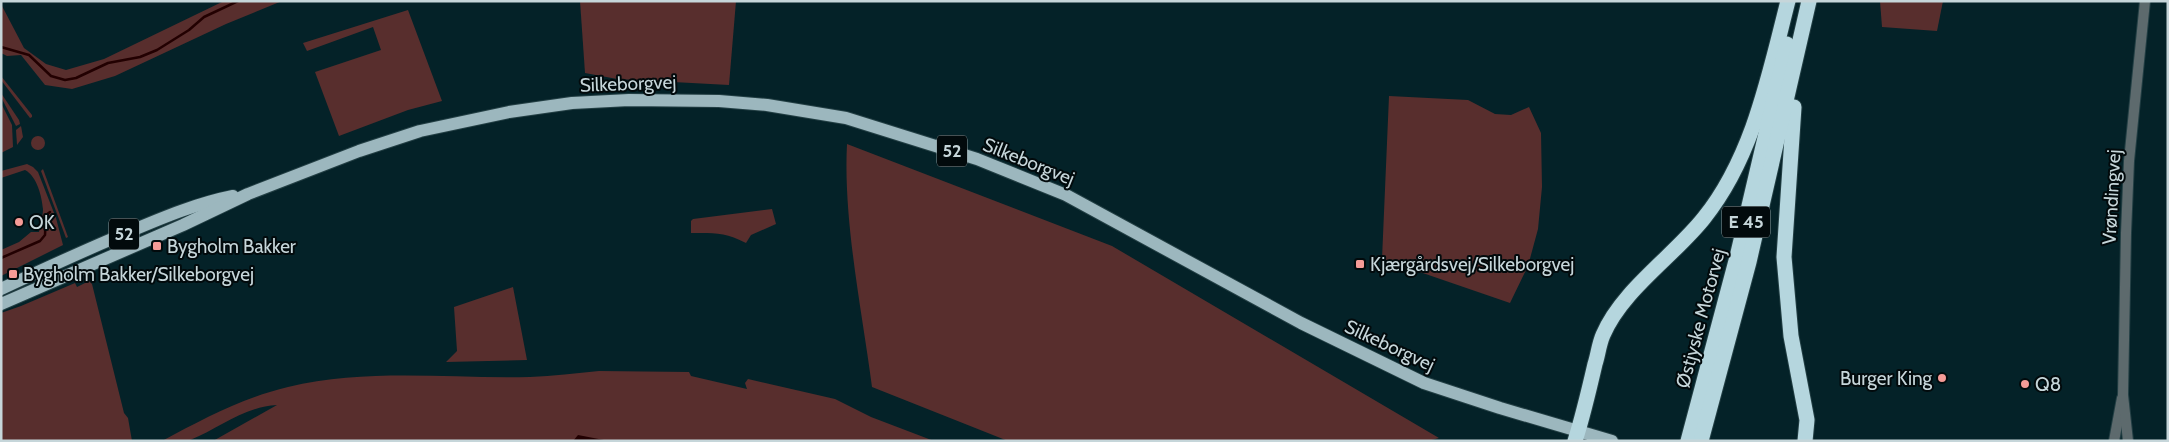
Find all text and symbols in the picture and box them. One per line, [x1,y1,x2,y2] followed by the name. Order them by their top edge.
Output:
[579,70,677,97] street label: Silkeborgvej
[980,133,1078,190] street label: Silkeborgvej
[937,136,967,166] road number: 52
[2098,149,2125,245] street label: Vrøndingvej
[1722,206,1770,238] road number: E 45
[29,211,55,234] place label: OK
[13,216,25,228] marker: OK
[109,218,139,250] road number: 52
[167,235,296,258] place label: Bygholm Bakker
[151,240,163,252] marker: Bygholm Bakker
[1671,246,1730,390] street label: Østjyske Motorvej
[1370,253,1574,276] place label: Kjærgårdsvej/Silkeborgvej
[1354,258,1366,270] marker: Kjærgårdsvej/Silkeborgvej
[23,263,254,286] place label: Bygholm Bakker/Silkeborgvej
[7,268,19,280] marker: Bygholm Bakker/Silkeborgvej
[1341,315,1438,376] street label: Silkeborgvej
[1840,367,1933,390] place label: Burger King
[1936,372,1948,384] marker: Burger King
[2035,373,2061,396] place label: Q8
[2019,378,2031,390] marker: Q8

